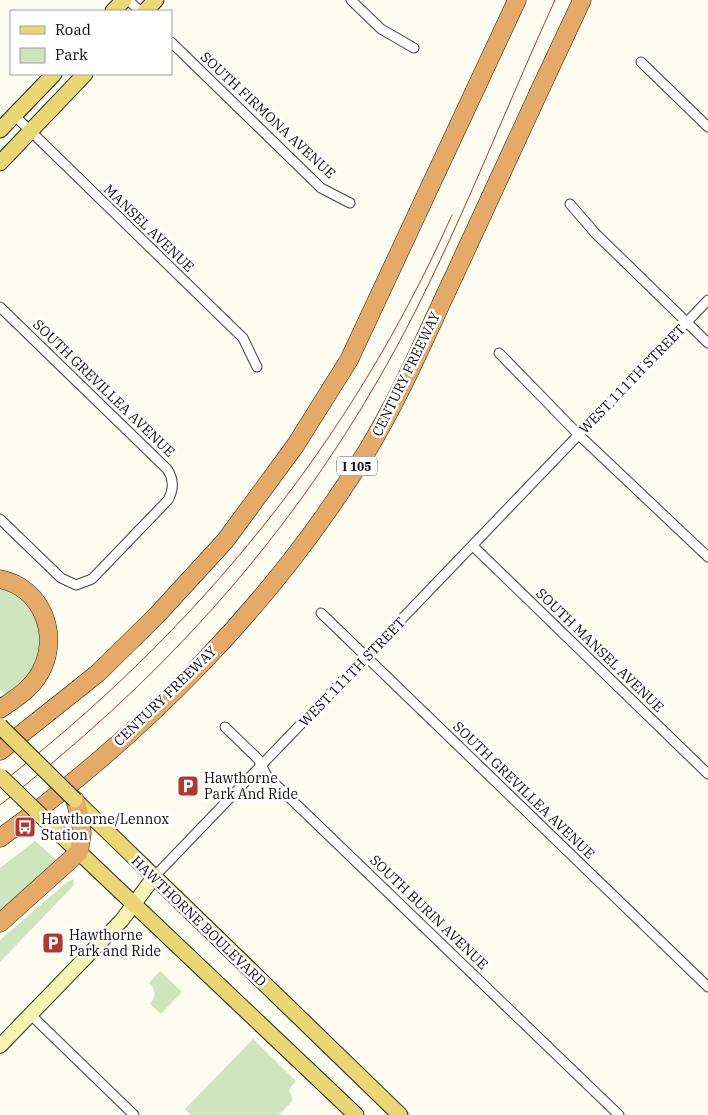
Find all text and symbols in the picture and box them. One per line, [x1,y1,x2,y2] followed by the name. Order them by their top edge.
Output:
[10,10,172,75] legend
[55,20,91,39] text: Road
[55,45,88,64] text: Park
[197,48,339,182] street label: SOUTH FIRMONA AVENUE
[100,180,198,276] street label: MANSEL AVENUE
[368,309,444,439] street label: CENTURY FREEWAY
[29,315,179,461] street label: SOUTH GREVILLEA AVENUE
[575,321,689,437] street label: WEST 111TH STREET
[337,456,377,476] road number: I 105
[532,584,668,716] street label: SOUTH MANSEL AVENUE
[295,614,409,730] street label: WEST 111TH STREET
[110,642,220,750] street label: CENTURY FREEWAY
[449,717,599,863] street label: SOUTH GREVILLEA AVENUE
[204,769,298,803] place label: Hawthorne Park And Ride
[176,774,200,798] parking icon: Hawthorne Park And Ride
[41,810,169,844] place label: Hawthorne/Lennox Station
[13,815,37,839] bus stop icon: Hawthorne/Lennox Station
[366,851,492,973] street label: SOUTH BURIN AVENUE
[128,852,270,990] street label: HAWTHORNE BOULEVARD
[69,926,161,960] place label: Hawthorne Park and Ride
[41,931,65,955] parking icon: Hawthorne Park and Ride

